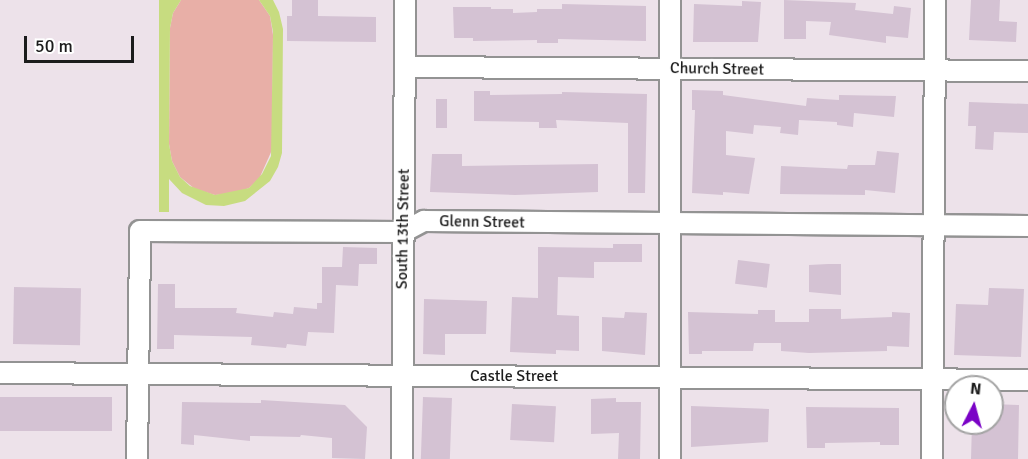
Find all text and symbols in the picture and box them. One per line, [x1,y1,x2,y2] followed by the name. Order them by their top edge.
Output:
[27,24,136,62] scale bar
[35,35,73,57] text: 50 m
[670,59,764,79] street label: Church Street
[392,169,414,289] street label: South 13th Street
[439,212,525,232] street label: Glenn Street
[470,366,558,386] street label: Castle Street
[944,375,1004,435] north arrow
[969,379,982,400] text: N

